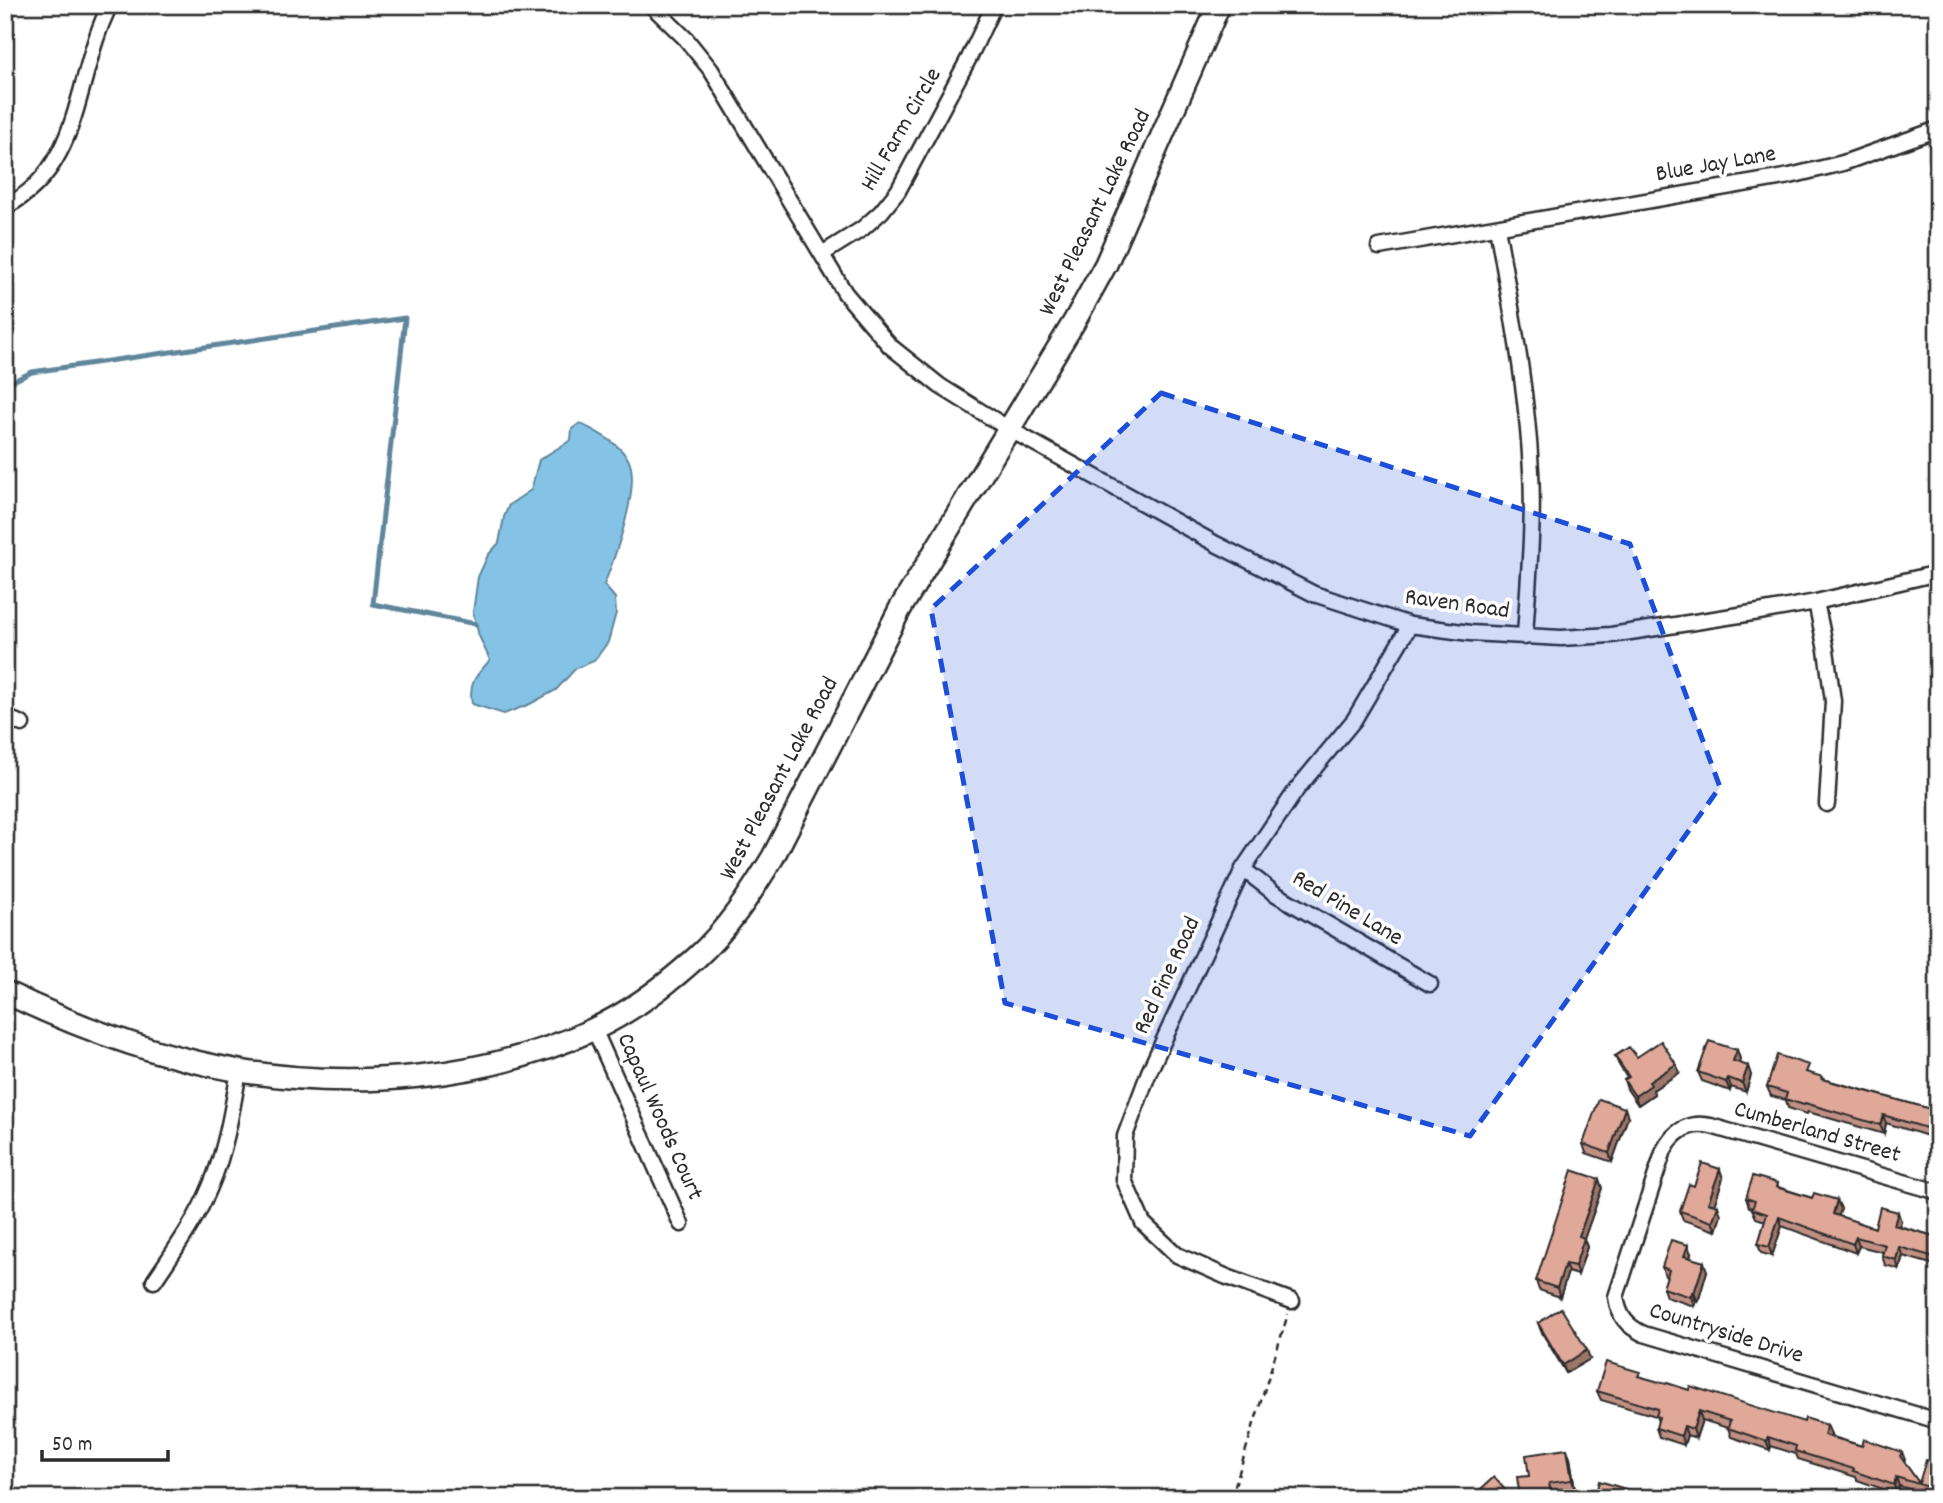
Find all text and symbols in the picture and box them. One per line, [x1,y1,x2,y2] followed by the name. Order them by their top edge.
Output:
[853,62,951,198] street label: Hill Farm Circle
[1031,104,1161,322] street label: West Pleasant Lake Road
[1653,138,1779,192] street label: Blue Jay Lane
[1403,581,1511,629] street label: Raven Road
[712,671,848,887] street label: West Pleasant Lake Road
[1285,862,1409,956] street label: Red Pine Lane
[1126,912,1210,1040] street label: Red Pine Road
[607,1028,711,1206] street label: Capaul Woods Court
[1730,1093,1904,1173] street label: Cumberland Street
[1645,1294,1807,1374] street label: Countryside Drive
[42,1419,168,1463] scale bar
[52,1431,92,1461] text: 50 m

